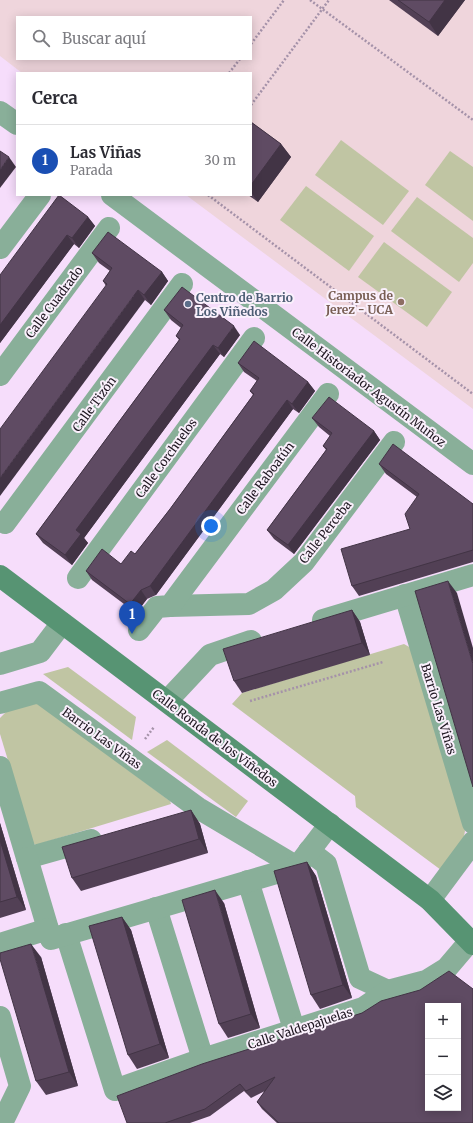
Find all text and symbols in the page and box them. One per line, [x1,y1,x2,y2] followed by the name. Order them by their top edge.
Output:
[16,16,252,60] search box
[30,27,52,49] icon: search
[62,29,146,48] text: Buscar aquí
[32,87,78,109] text: Cerca
[70,143,141,162] text: Las Viñas
[42,152,48,169] text: 1
[204,152,236,169] text: 30 m
[70,162,113,179] text: Parada
[22,263,86,341] street label: Calle Cuadrado
[325,288,394,317] place label: Campus de Jerez - UCA
[196,290,293,319] place label: Centro de Barrio Los Viñedos
[396,297,406,307] marker: Campus de Jerez - UCA
[183,299,193,309] marker: Centro de Barrio Los Viñedos
[289,324,449,450] street label: Calle Historiador Agustín Muñoz
[69,373,119,435] street label: Calle Tizón
[132,415,200,501] street label: Calle Corchuelos
[233,439,297,517] street label: Calle Raboatún
[296,497,355,566] street label: Calle Perceba
[201,516,221,536] your location
[119,601,145,634] pin: 1
[418,662,460,756] street label: Barrio Las Viñas
[149,686,281,790] street label: Calle Ronda de los Viñedos
[59,704,145,772] street label: Barrio Las Viñas
[425,1003,461,1111] map controls
[425,1003,461,1039] button: +
[246,1004,354,1052] street label: Calle Valdepajuelas
[425,1039,461,1075] button: −
[425,1075,461,1111] button: layers

